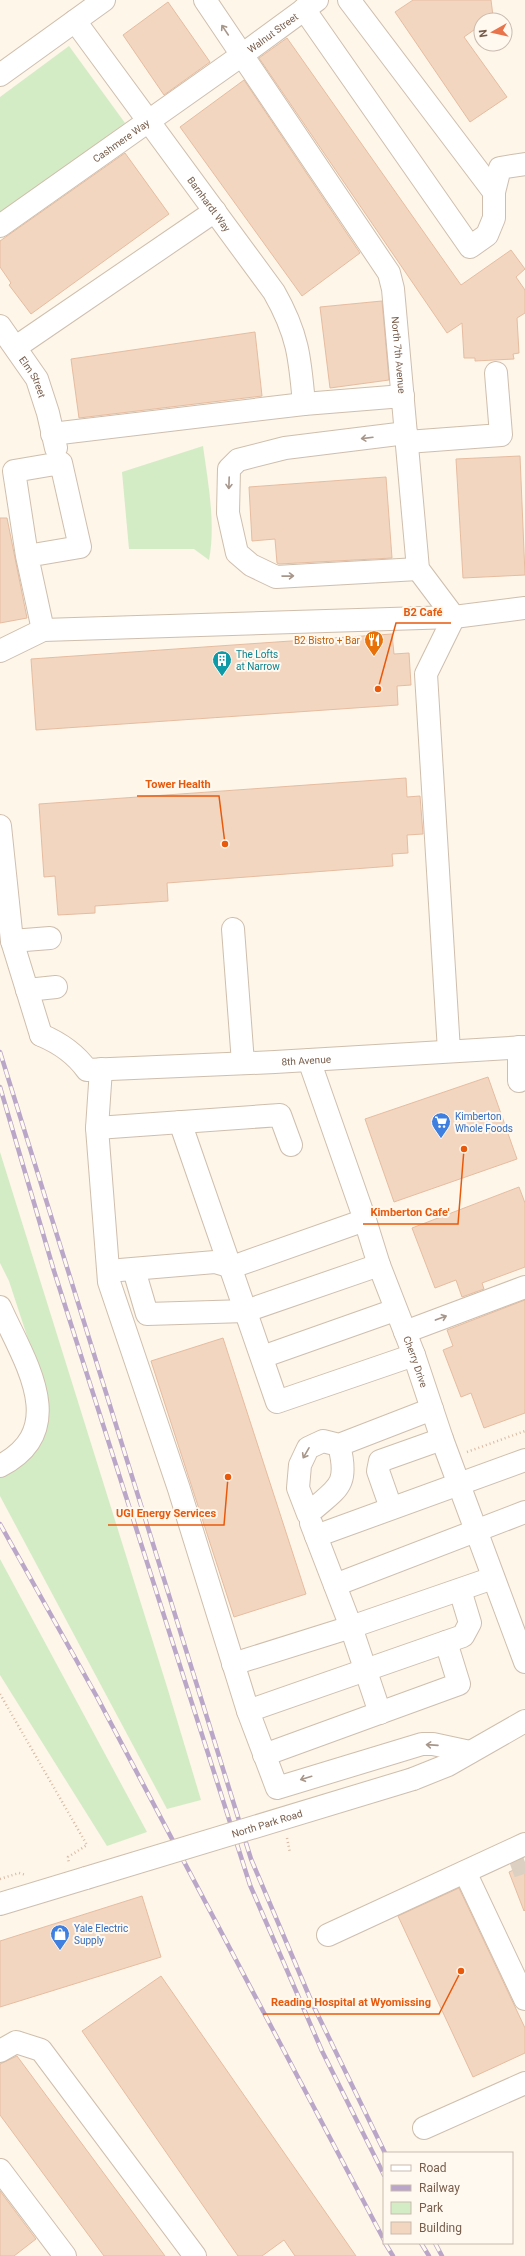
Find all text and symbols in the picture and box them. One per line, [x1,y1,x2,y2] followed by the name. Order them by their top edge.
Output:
[245,11,300,55] street label: Walnut Street
[473,12,513,52] north arrow
[221,25,229,36] one-way arrow
[477,28,491,38] text: N
[91,117,152,165] street label: Cashmere Way
[185,175,233,234] street label: Barnhardt Way
[389,316,407,394] street label: North 7th Avenue
[17,354,48,399] street label: Elm Street
[361,434,374,442] one-way arrow
[225,476,233,489] one-way arrow
[281,573,294,580] one-way arrow
[396,600,451,623] callout: B2 Café
[404,606,443,619] text: B2 Café
[363,629,385,657] restaurant icon: B2 Bistro + Bar
[294,635,361,646] place label: B2 Bistro + Bar
[211,649,233,677] building icon: The Lofts at Narrow
[236,649,280,672] place label: The Lofts at Narrow
[137,773,219,796] callout: Tower Health
[145,778,211,791] text: Tower Health
[281,1054,331,1068] street label: 8th Avenue
[430,1111,452,1139] supermarket icon: Kimberton Whole Foods
[455,1111,513,1134] place label: Kimberton Whole Foods
[363,1201,458,1224] callout: Kimberton Cafe'
[370,1206,450,1219] text: Kimberton Cafe'
[435,1314,447,1322] one-way arrow
[401,1334,429,1389] street label: Cherry Drive
[301,1447,309,1459] one-way arrow
[108,1502,224,1525] callout: UGI Energy Services
[116,1507,216,1520] text: UGI Energy Services
[425,1741,438,1748] one-way arrow
[300,1775,313,1782] one-way arrow
[230,1808,304,1840] street label: North Park Road
[49,1923,71,1951] shop icon: Yale Electric Supply
[74,1923,128,1946] place label: Yale Electric Supply
[263,1991,439,2014] callout: Reading Hospital at Wyomissing
[271,1996,431,2009] text: Reading Hospital at Wyomissing
[383,2152,513,2244] legend
[419,2161,447,2175] text: Road
[419,2181,460,2195] text: Railway
[419,2201,444,2215] text: Park
[419,2221,462,2235] text: Building

